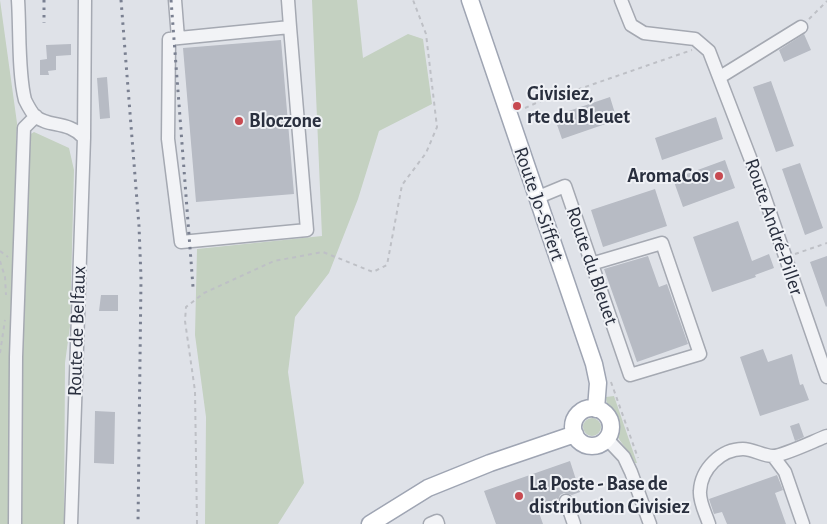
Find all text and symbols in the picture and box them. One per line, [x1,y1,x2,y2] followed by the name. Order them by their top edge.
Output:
[527,82,630,129] place label: Givisiez, rte du Bleuet
[511,100,523,112] marker: Givisiez, rte du Bleuet
[249,109,322,133] place label: Bloczone
[233,115,245,127] marker: Bloczone
[508,144,570,264] street label: Route Jo-Siffert
[739,155,809,299] street label: Route André-Piller
[627,164,709,188] place label: AromaCos
[713,170,725,182] marker: AromaCos
[561,204,623,328] street label: Route du Bleuet
[63,265,91,397] street label: Route de Belfaux
[529,472,690,519] place label: La Poste - Base de distribution Givisiez
[513,490,525,502] marker: La Poste - Base de distribution Givisiez

